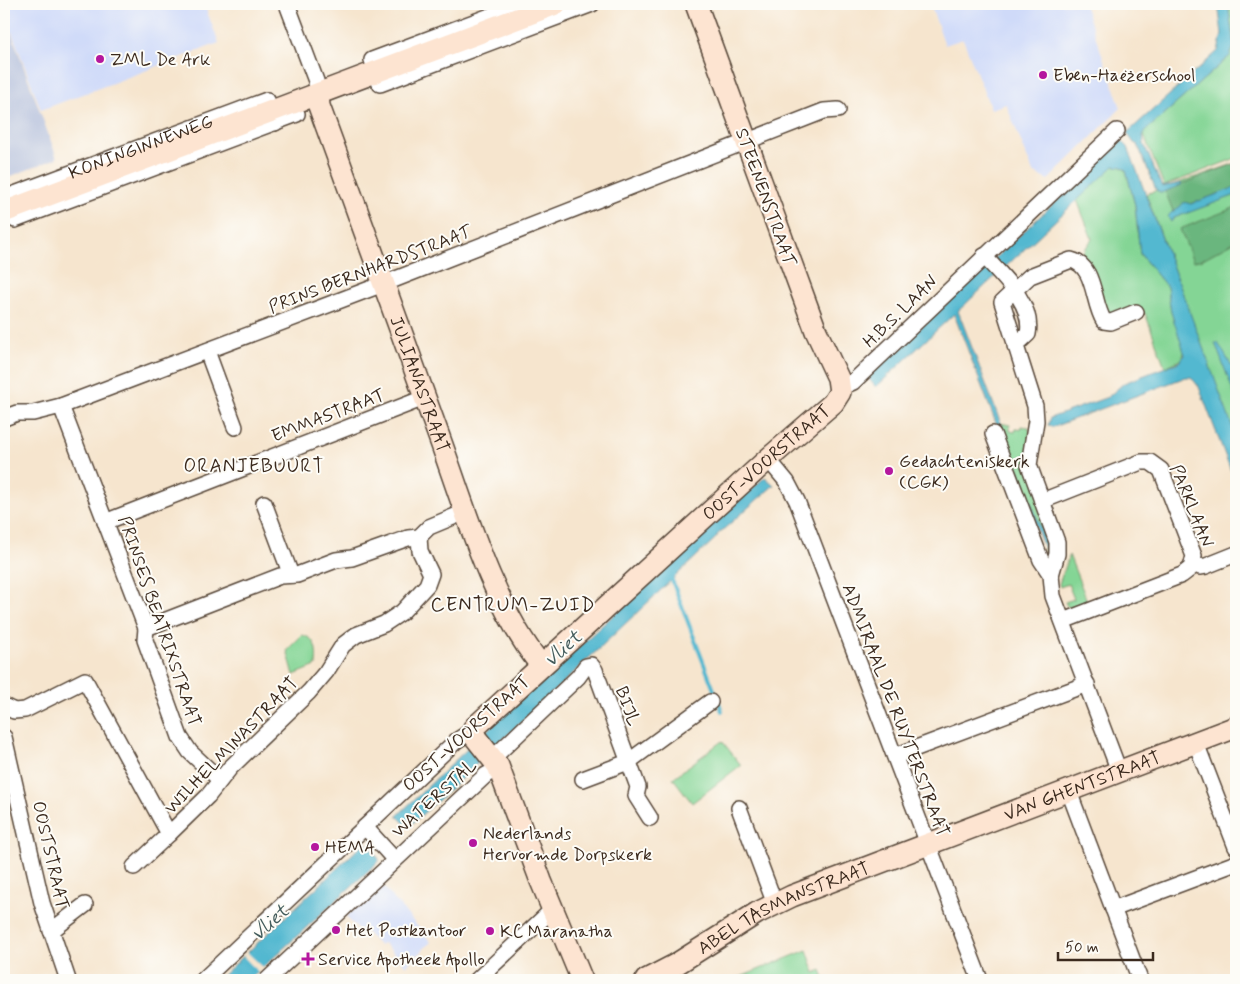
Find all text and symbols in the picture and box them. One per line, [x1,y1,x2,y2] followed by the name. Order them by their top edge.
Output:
[110,48,210,72] place label: ZML De Ark
[94,53,106,65] marker: ZML De Ark
[1053,64,1196,88] place label: Eben-Haëzerschool
[1037,69,1049,81] marker: Eben-Haëzerschool
[66,110,217,186] street label: KONINGINNEWEG
[729,125,801,270] street label: STEENENSTRAAT
[265,220,476,320] street label: PRINS BERNHARDSTRAAT
[858,270,944,354] street label: H.B.S. LAAN
[383,313,455,456] street label: JULIANASTRAAT
[268,383,389,449] street label: EMMASTRAAT
[697,399,836,526] street label: OOST-VOORSTRAAT
[899,450,1030,495] place label: Gedachteniskerk (CGK)
[184,454,324,479] district label: ORANJEBUURT
[1163,461,1219,552] street label: PARKLAAN
[883,465,895,477] marker: Gedachteniskerk (CGK)
[112,513,206,730] street label: PRINSES BEATRIXSTRAAT
[836,580,955,840] street label: ADMIRAAL DE RUYTERSTRAAT
[430,592,596,619] district label: CENTRUM-ZUID
[539,625,588,673] water label: Vliet
[398,670,536,798] street label: OOST-VOORSTRAAT
[160,672,304,820] street label: WILHELMINASTRAAT
[609,683,645,730] street label: BIJL
[1001,746,1164,827] street label: VAN GHENTSTRAAT
[387,754,483,844] street label: WATERSTAL
[26,799,74,912] street label: OOSTSTRAAT
[483,822,652,867] place label: Nederlands Hervormde Dorpskerk
[325,836,375,860] place label: HEMA
[467,837,479,849] marker: Nederlands Hervormde Dorpskerk
[309,841,321,853] marker: HEMA
[693,857,873,961] street label: ABEL TASMANSTRAAT
[246,899,295,947] water label: Vliet
[346,919,467,943] place label: Het Postkantoor
[500,920,613,944] place label: KC Maranatha
[330,924,342,936] marker: Het Postkantoor
[484,925,496,937] marker: KC Maranatha
[1058,929,1152,961] scale bar
[1065,938,1099,958] text: 50 m
[318,948,485,973] place label: Service Apotheek Apollo
[302,953,314,965] marker: Service Apotheek Apollo

